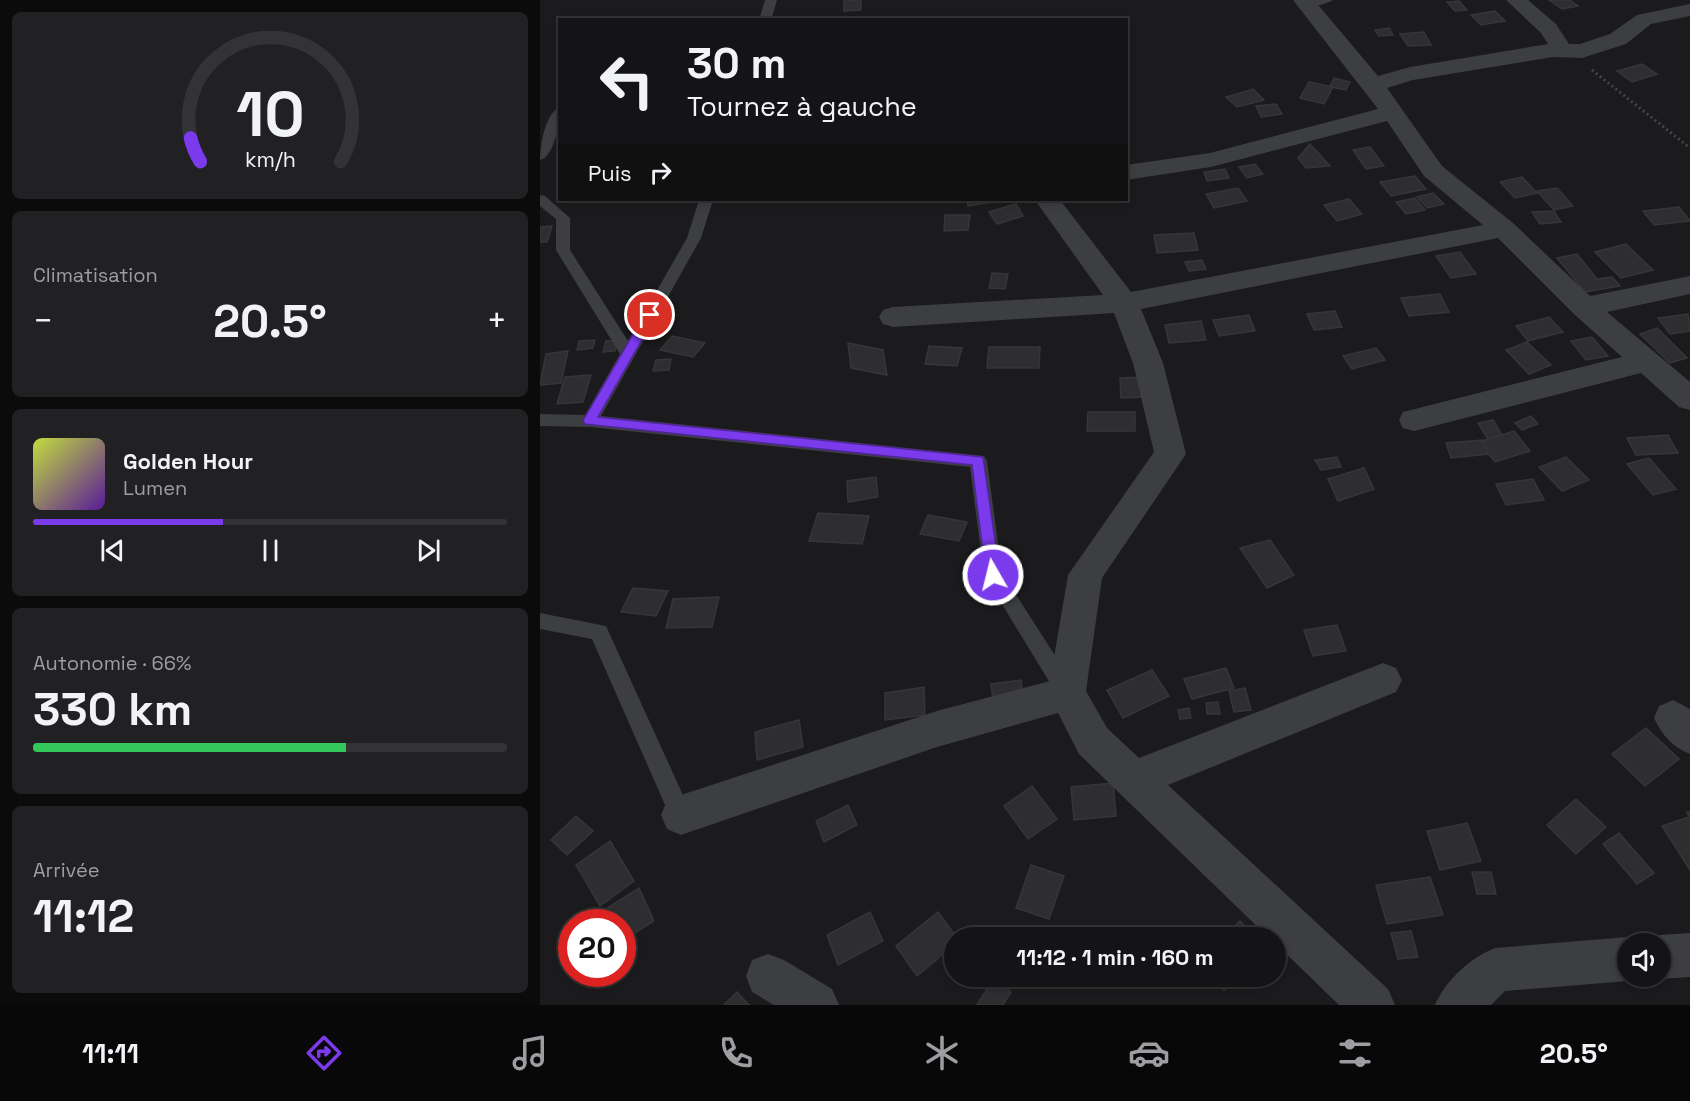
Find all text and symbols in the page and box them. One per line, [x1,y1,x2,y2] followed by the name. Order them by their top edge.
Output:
[687,37,786,90] text: 30 m
[588,42,666,120] icon: left
[236,75,304,154] text: 10
[687,89,917,124] text: Tournez à gauche
[244,147,296,174] text: km/h
[644,156,677,189] icon: right
[588,159,632,187] text: Puis
[33,262,158,288] text: Climatisation
[624,289,675,340] pin
[213,293,327,350] text: 20.5°
[633,298,666,331] icon: arrive
[33,300,53,342] text: −
[487,300,507,342] text: +
[123,447,253,475] text: Golden Hour
[123,475,187,501] text: Lumen
[96,534,129,567] icon: previous
[254,534,287,567] icon: pause
[412,534,445,567] icon: next
[961,543,1025,607] position arrow
[33,650,192,676] text: Autonomie · 66%
[33,681,192,738] text: 330 km
[33,857,100,883] text: Arrivée
[33,888,134,945] text: 11:12
[558,909,636,987] speed limit sign: 20
[1617,933,1671,987] map controls
[1617,933,1671,987] button: sound
[1016,943,1214,971] text: 11:12 · 1 min · 160 m
[303,1032,345,1074] icon: directions
[509,1032,551,1074] icon: music
[715,1032,757,1074] icon: phone
[921,1032,963,1074] icon: climate
[1128,1032,1170,1074] icon: car
[1334,1032,1376,1074] icon: filters
[82,1036,139,1071] text: 11:11
[1540,1036,1608,1071] text: 20.5°

